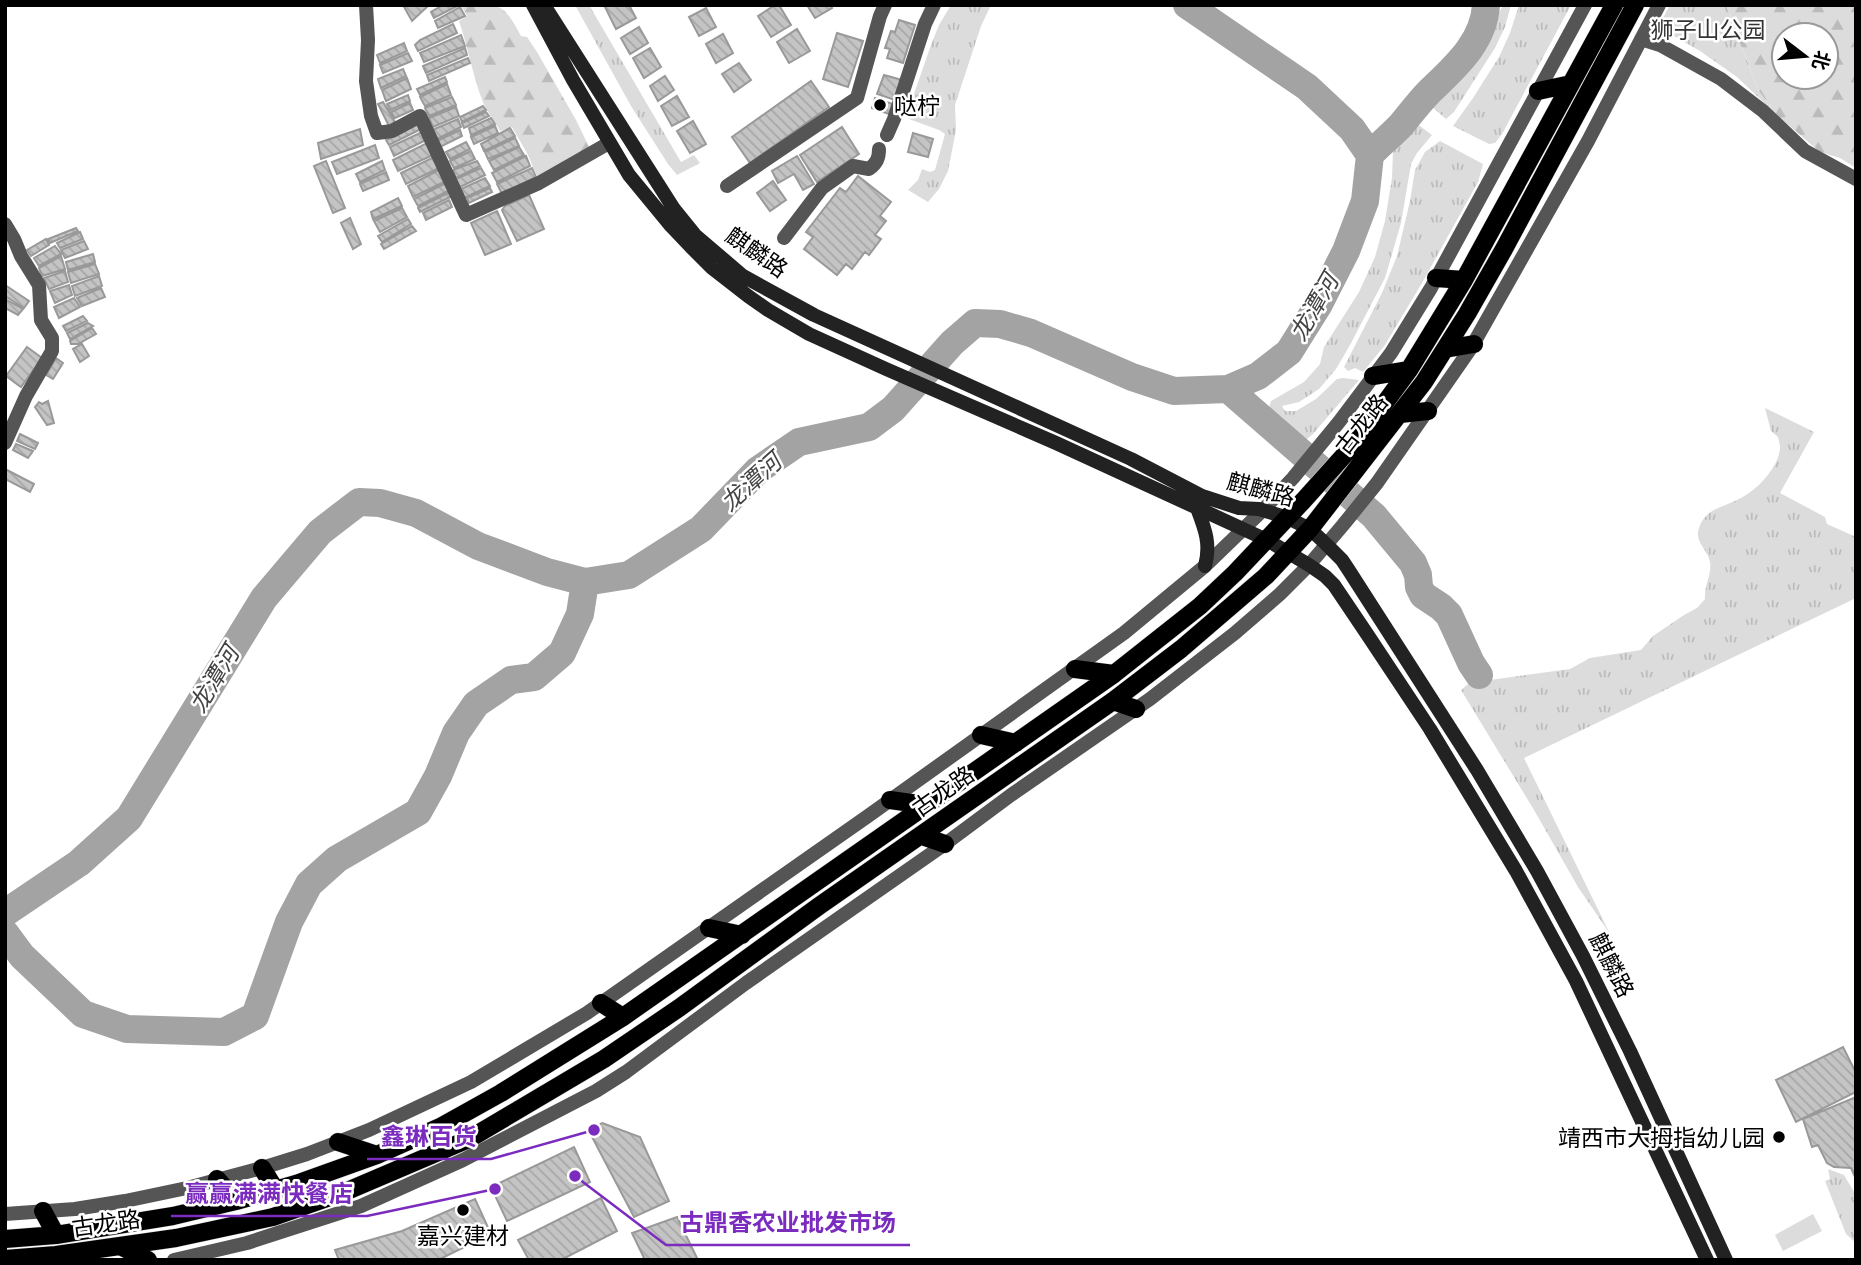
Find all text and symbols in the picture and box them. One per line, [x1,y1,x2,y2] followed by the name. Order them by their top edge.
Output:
[1651,15,1766,44] park label: 狮子山公园
[1770,21,1840,91] north arrow
[1807,48,1835,73] text: 北
[894,91,940,120] place label: 哒柠
[872,97,888,113] marker: 哒柠
[720,220,794,284] street label: 麒麟路
[1283,265,1347,346] water label: 龙潭河
[1328,388,1394,460] street label: 古龙路
[714,444,791,518] water label: 龙潭河
[1224,466,1298,512] street label: 麒麟路
[182,637,248,718] water label: 龙潭河
[906,759,980,823] street label: 古龙路
[1583,928,1641,1002] street label: 麒麟路
[367,1114,491,1159] callout: 鑫琳百货
[381,1121,477,1152] text: 鑫琳百货
[1558,1123,1765,1152] place label: 靖西市大拇指幼儿园
[1771,1129,1787,1145] marker: 靖西市大拇指幼儿园
[171,1171,367,1216] callout: 赢赢满满快餐店
[185,1178,353,1209] text: 赢赢满满快餐店
[666,1200,910,1245] callout: 古鼎香农业批发市场
[455,1202,471,1218] marker: 嘉兴建材
[70,1204,142,1242] street label: 古龙路
[680,1207,896,1238] text: 古鼎香农业批发市场
[417,1221,509,1250] place label: 嘉兴建材

